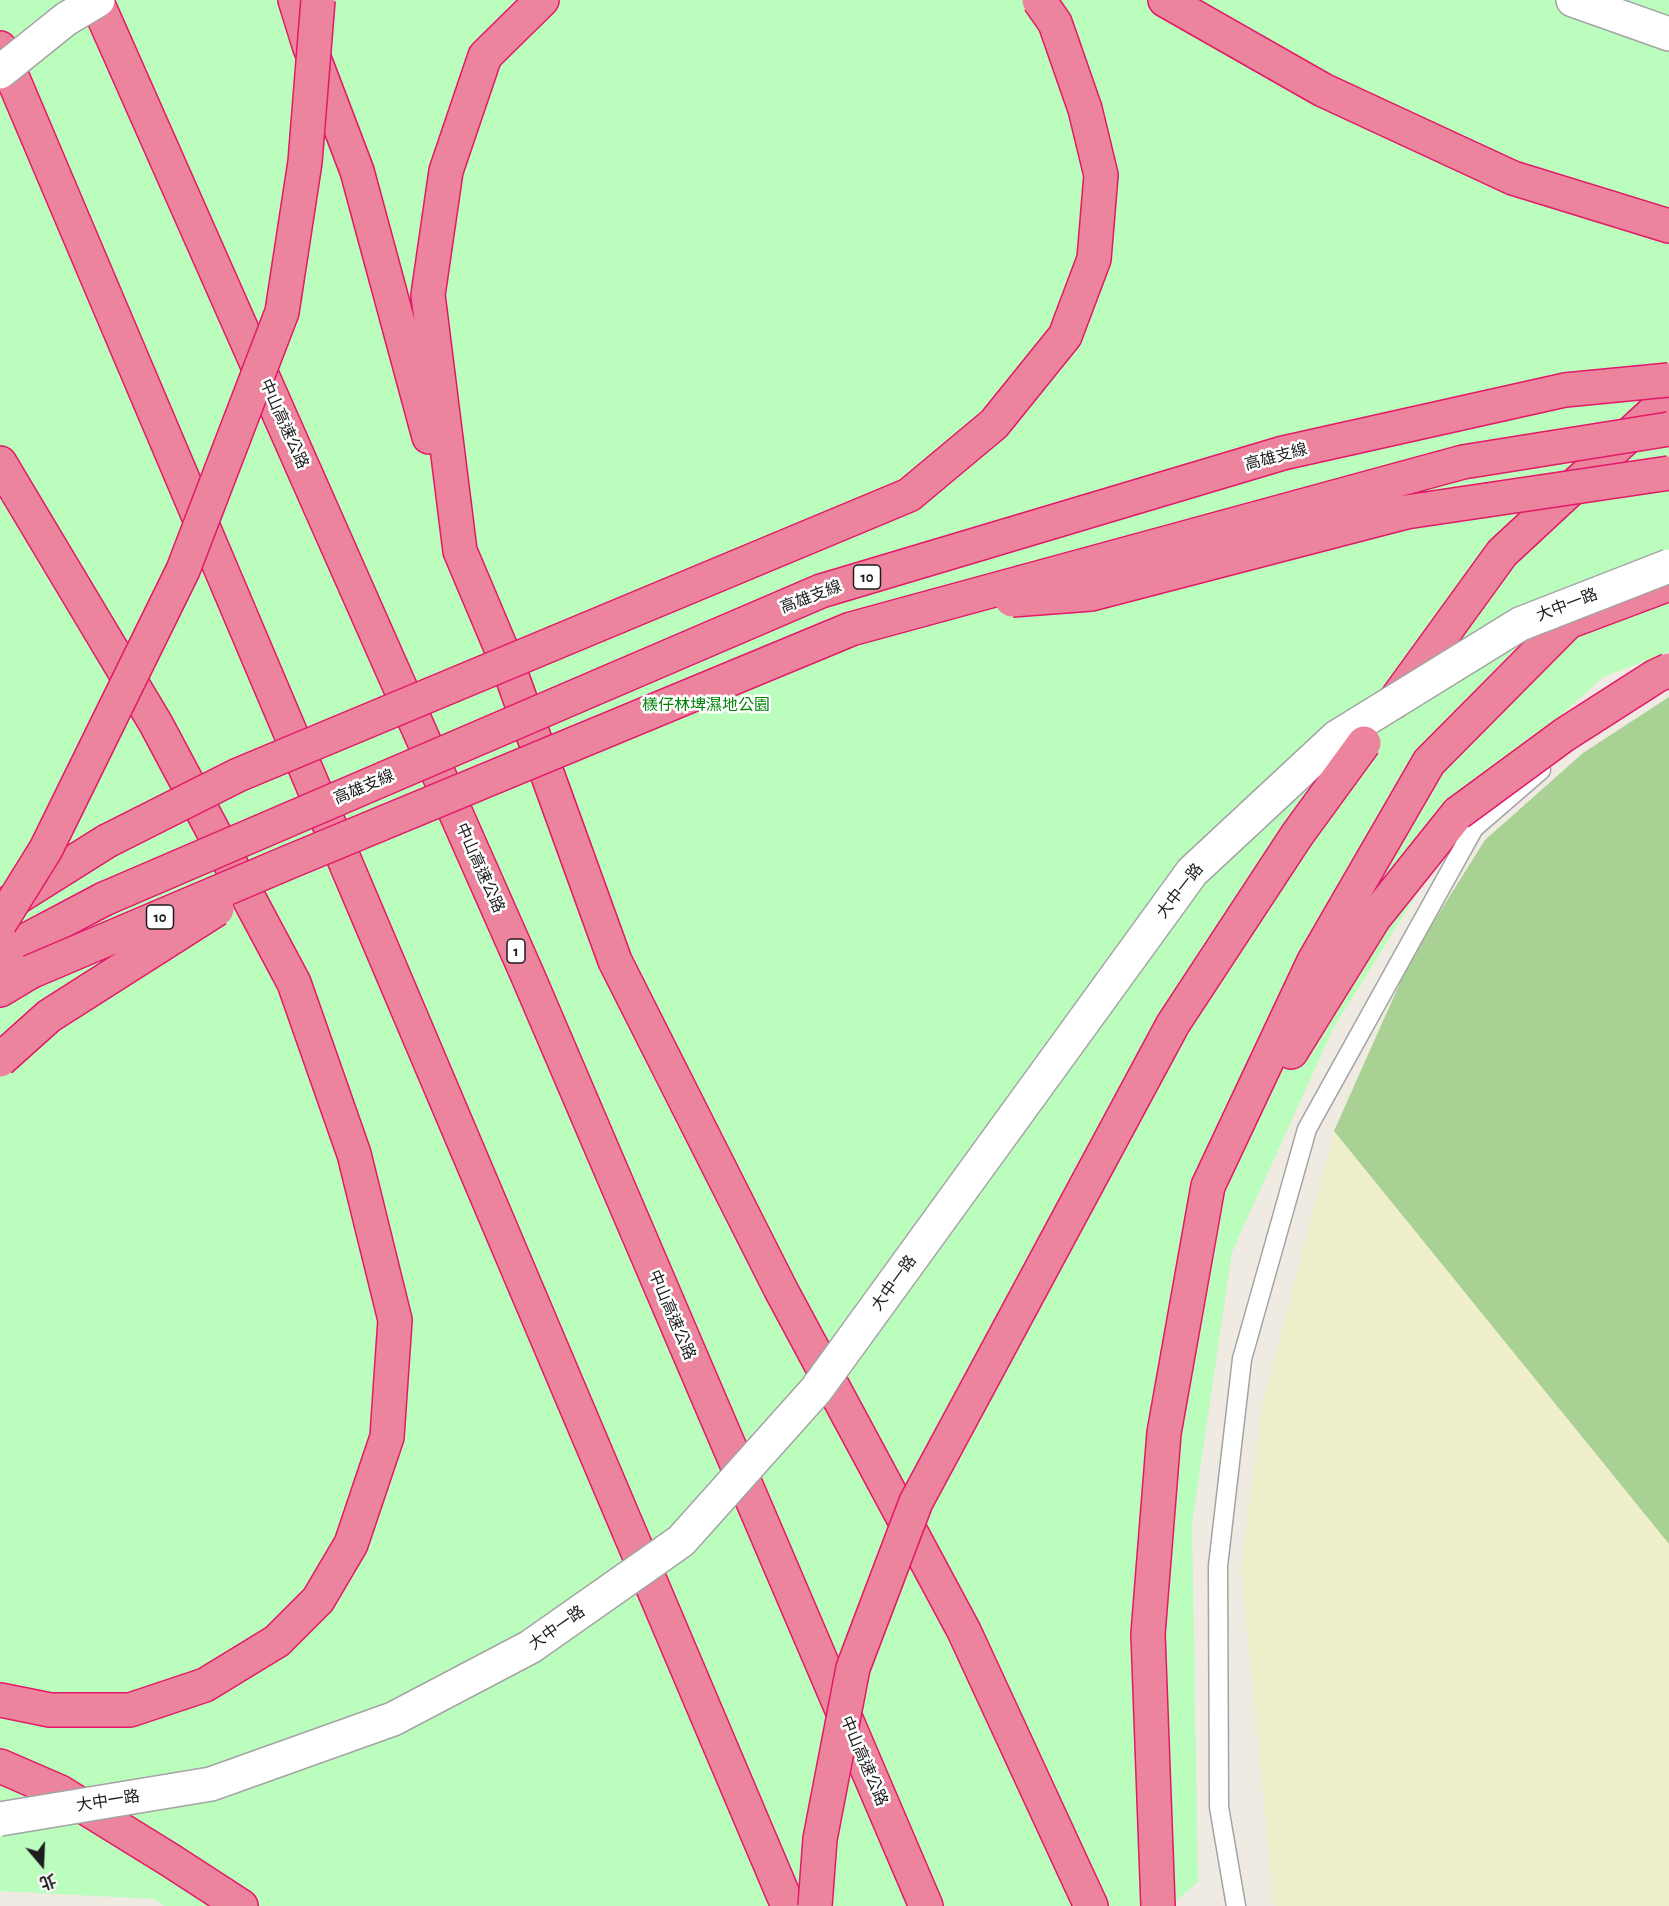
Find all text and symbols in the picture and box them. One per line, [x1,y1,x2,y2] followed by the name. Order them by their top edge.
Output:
[256,376,312,472] street label: 中山高速公路
[1243,439,1309,475] street label: 高雄支線
[854,565,880,589] road number: 10
[778,577,844,617] street label: 高雄支線
[1534,585,1600,625] street label: 大中一路
[642,695,770,715] park label: 檨仔林埤濕地公園
[331,766,397,808] street label: 高雄支線
[452,820,508,916] street label: 中山高速公路
[1153,860,1207,922] street label: 大中一路
[146,905,174,929] road number: 10
[507,939,525,963] road number: 1
[867,1251,921,1315] street label: 大中一路
[644,1267,700,1363] street label: 中山高速公路
[525,1602,589,1654] street label: 大中一路
[836,1713,892,1809] street label: 中山高速公路
[75,1787,141,1815] street label: 大中一路
[12,1834,72,1894] north arrow
[38,1871,58,1891] text: 北

